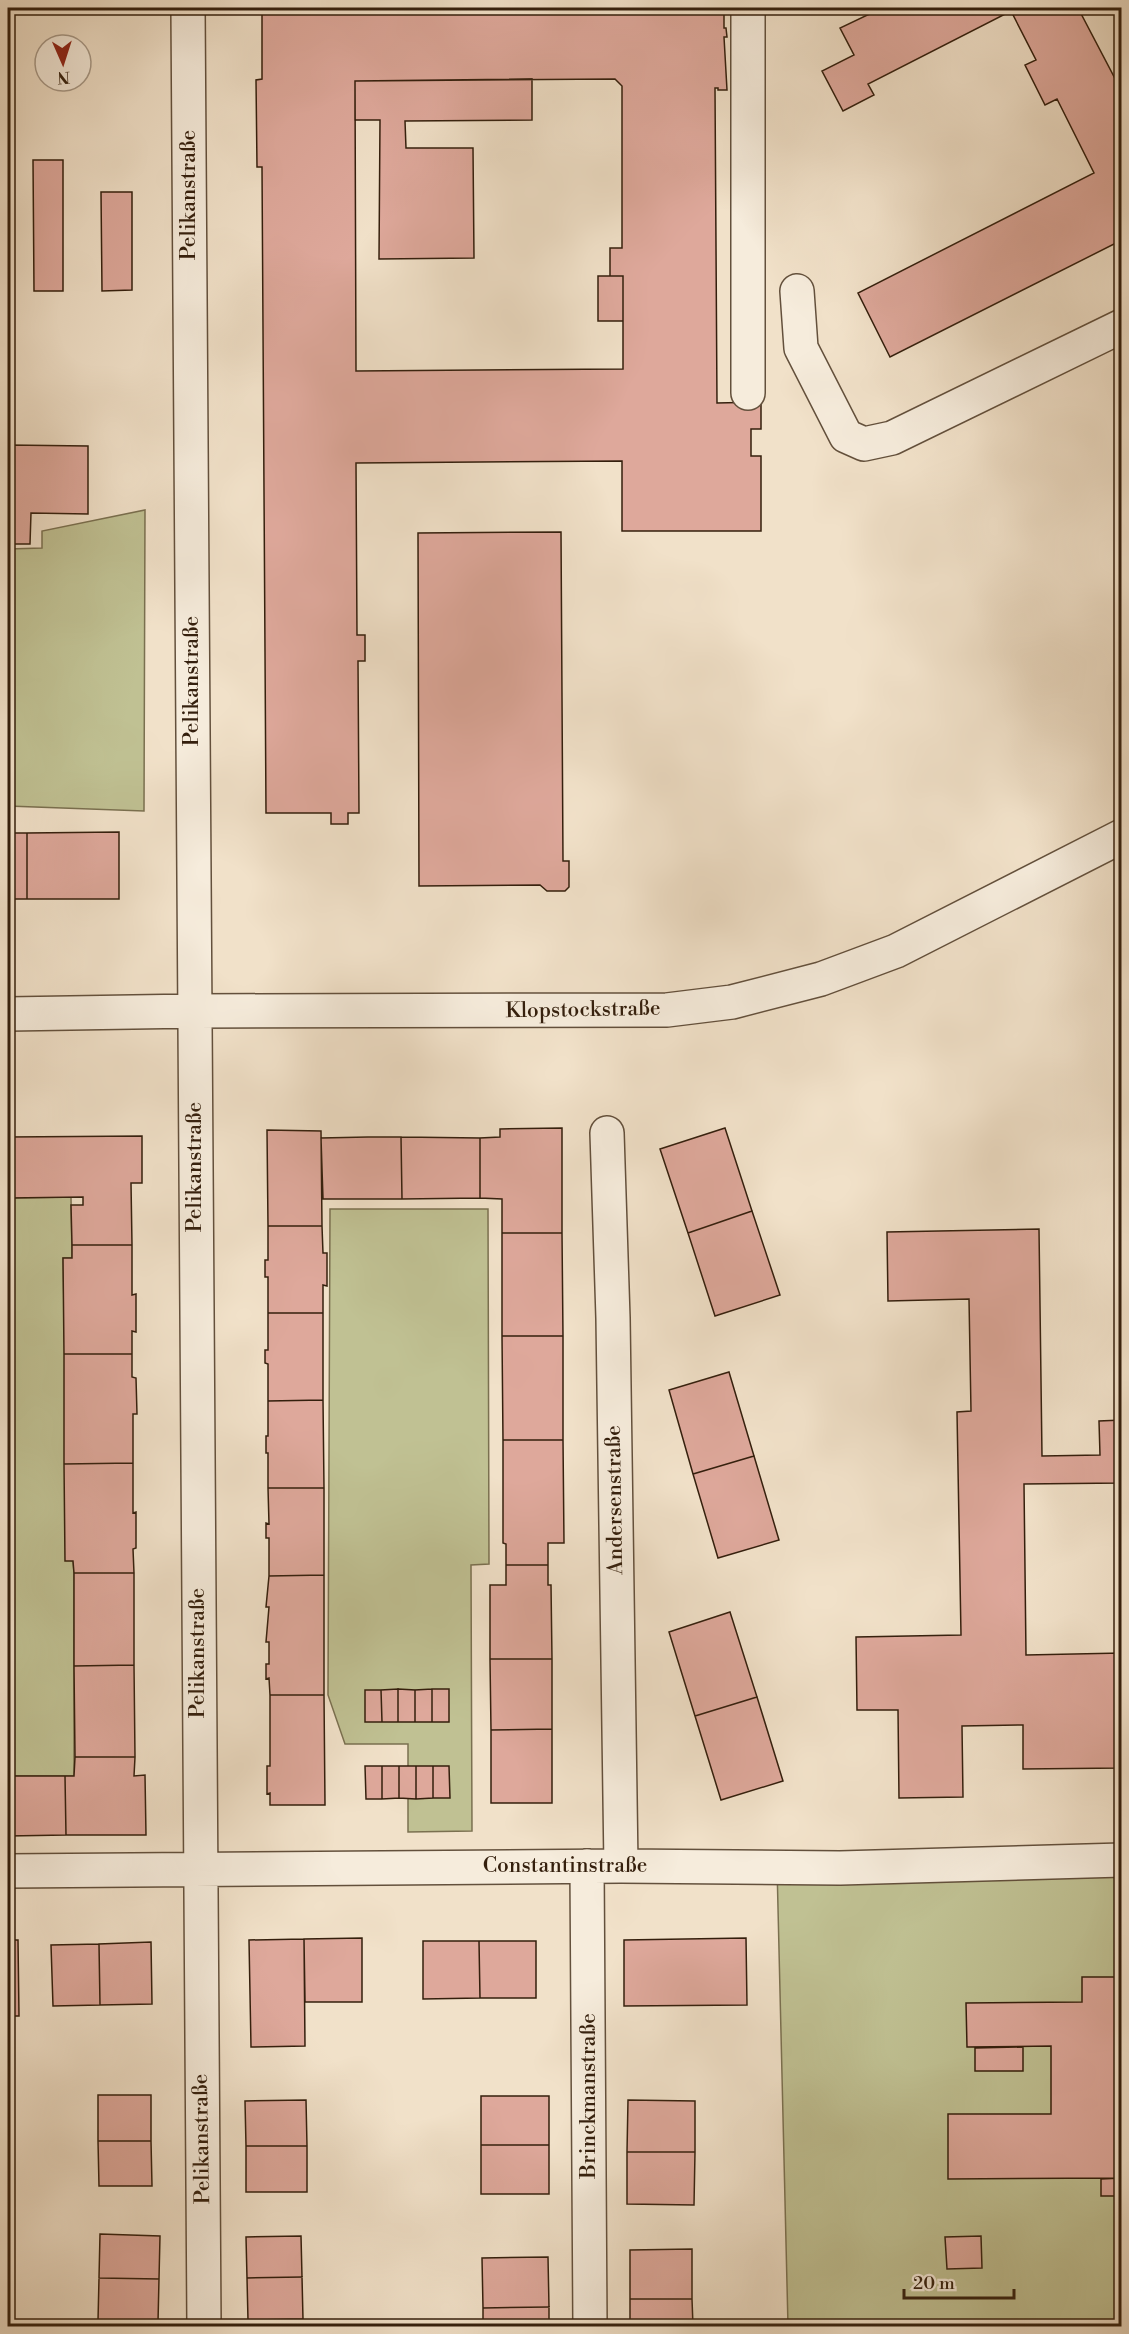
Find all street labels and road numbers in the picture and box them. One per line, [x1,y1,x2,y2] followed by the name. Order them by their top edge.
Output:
[176,130,202,260] street label: Pelikanstraße
[179,616,205,746] street label: Pelikanstraße
[505,996,661,1024] street label: Klopstockstraße
[182,1102,208,1232] street label: Pelikanstraße
[601,1425,629,1576] street label: Andersenstraße
[185,1588,211,1718] street label: Pelikanstraße
[483,1853,647,1879] street label: Constantinstraße
[576,2013,602,2180] street label: Brinckmanstraße
[188,2074,216,2204] street label: Pelikanstraße

